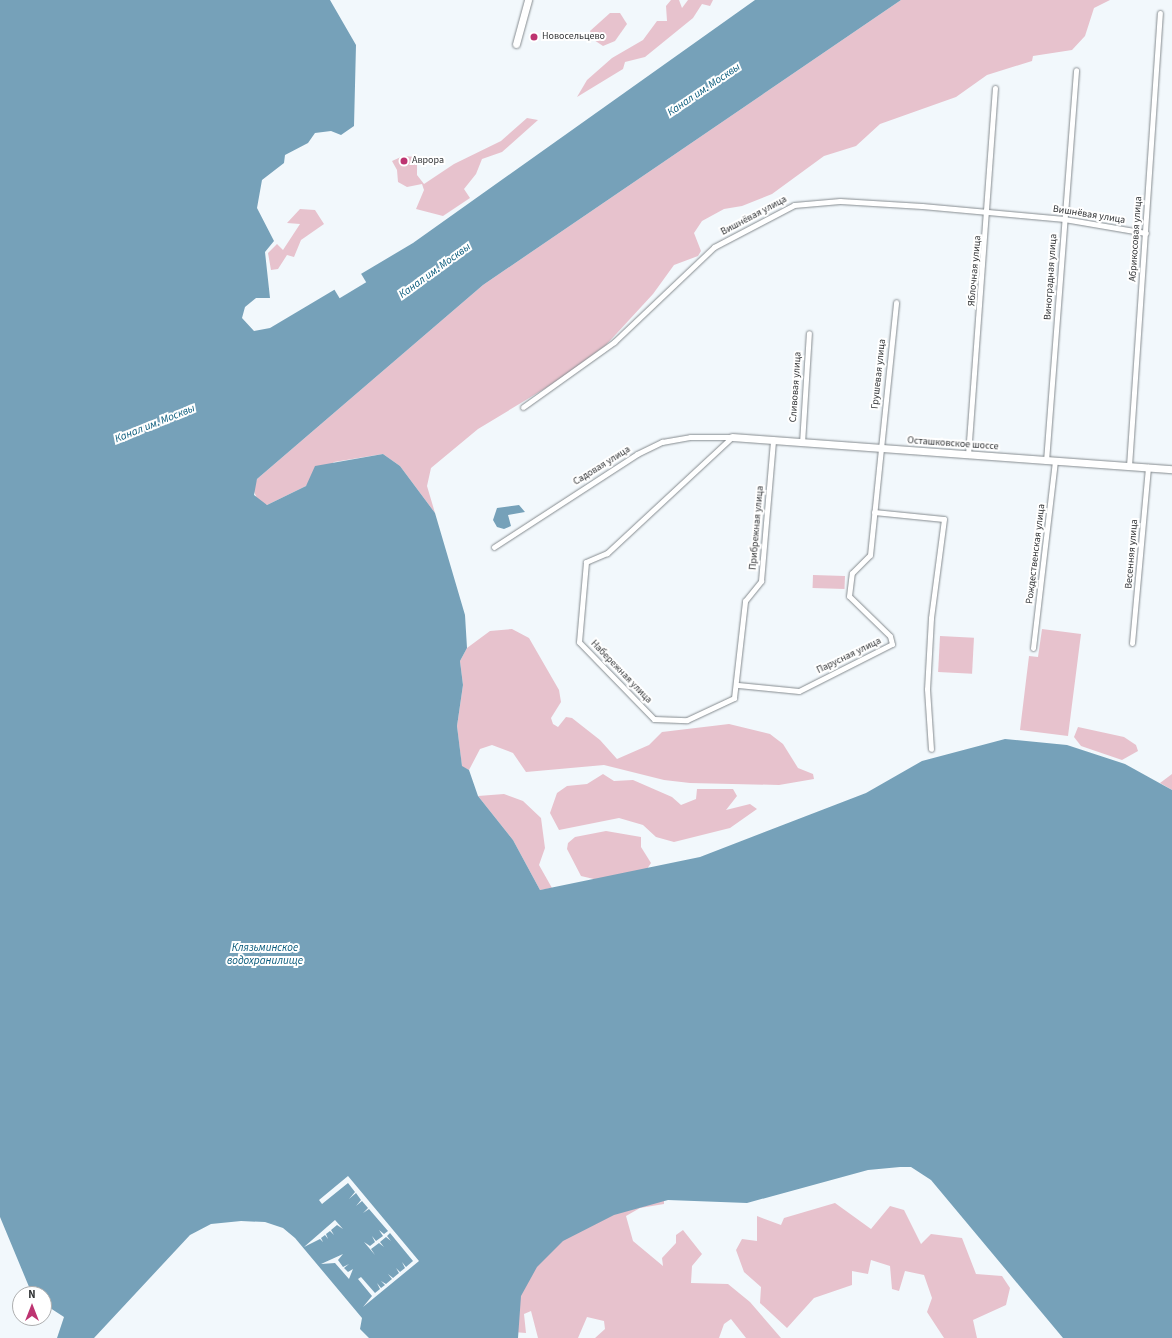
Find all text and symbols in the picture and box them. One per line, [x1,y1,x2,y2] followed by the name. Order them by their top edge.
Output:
[542,31,605,43] place label: Новосельцево
[529,32,539,42] marker: Новосельцево
[665,61,743,119] water label: Канал им. Москвы
[412,155,444,167] place label: Аврора
[399,156,409,166] marker: Аврора
[719,194,789,238] street label: Вишнёвая улица
[1127,196,1145,282] street label: Абрикосовая улица
[1052,203,1126,227] street label: Вишнёвая улица
[1042,233,1060,321] street label: Виноградная улица
[966,235,984,307] street label: Яблочная улица
[397,241,473,301] water label: Канал им. Москвы
[869,338,889,410] street label: Грушевая улица
[788,351,804,423] street label: Сливовая улица
[113,402,197,446] water label: Канал им. Москвы
[907,435,999,453] street label: Осташковское шоссе
[571,444,633,488] street label: Садовая улица
[747,485,767,571] street label: Прибрежная улица
[1024,503,1048,605] street label: Рождественская улица
[1123,519,1141,589] street label: Весенняя улица
[815,635,883,677] street label: Парусная улица
[588,638,654,706] street label: Набережная улица
[227,942,303,968] water label: Клязьминское водохранилище
[12,1286,52,1326] north arrow
[28,1287,36,1302] text: N

